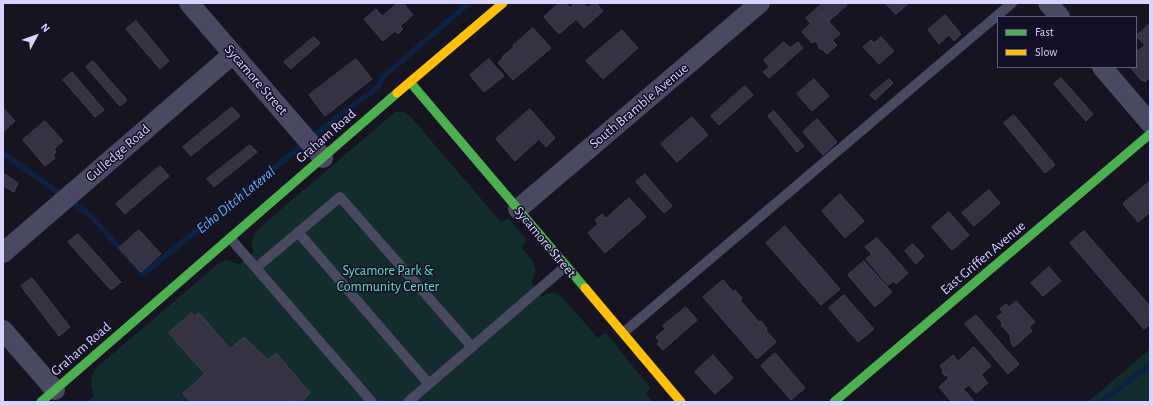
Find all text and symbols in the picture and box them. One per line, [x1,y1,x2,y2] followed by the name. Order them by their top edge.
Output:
[16,16,56,56] north arrow
[997,16,1137,68] legend
[39,21,52,34] text: N
[1035,26,1054,38] text: Fast
[221,41,291,119] street label: Sycamore Street
[1035,46,1057,58] text: Slow
[586,60,692,152] street label: South Bramble Avenue
[293,105,359,167] street label: Graham Road
[83,121,153,185] street label: Gulledge Road
[193,163,279,237] water label: Echo Ditch Lateral
[510,203,580,281] street label: Sycamore Street
[937,218,1029,298] street label: East Griffen Avenue
[337,263,439,296] park label: Sycamore Park & Community Center
[48,318,114,380] street label: Graham Road

